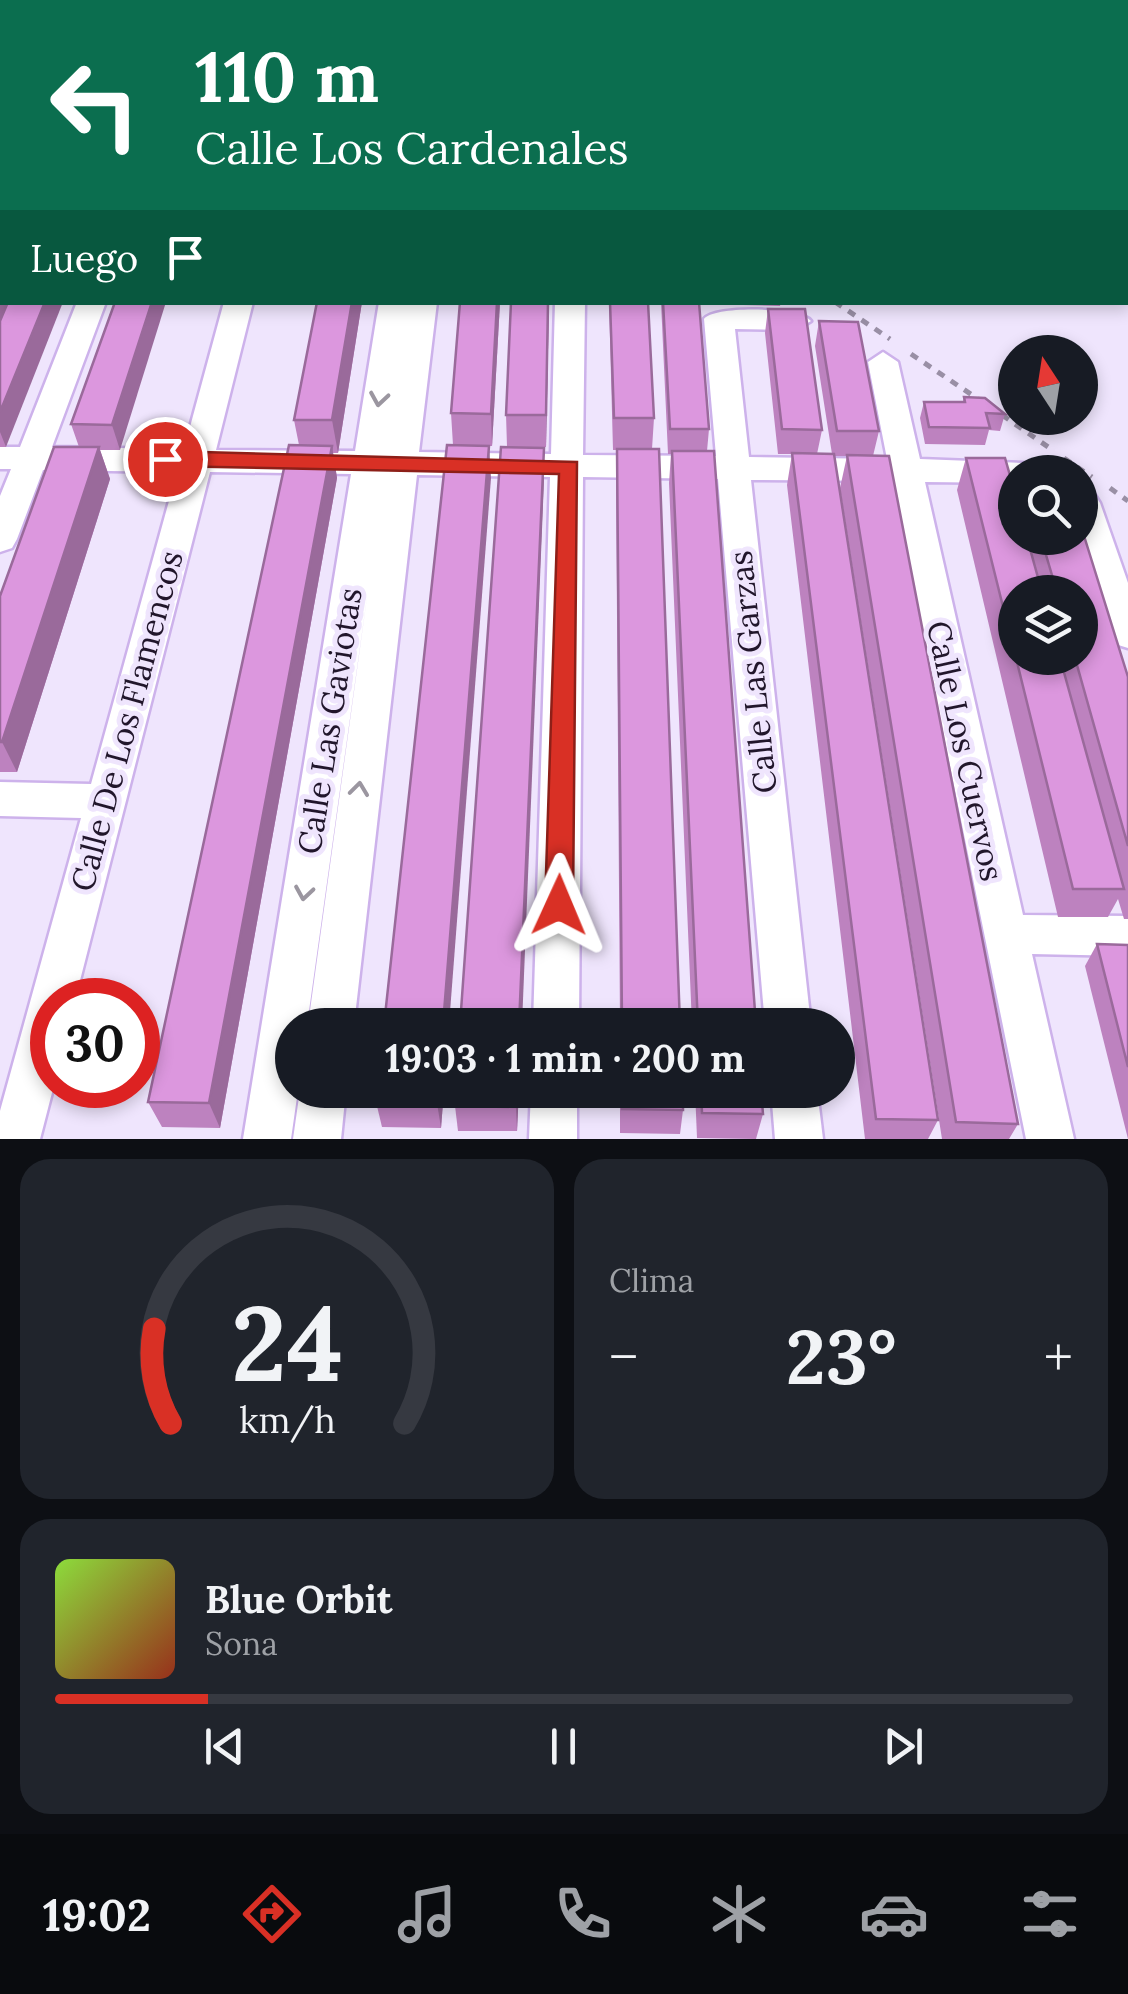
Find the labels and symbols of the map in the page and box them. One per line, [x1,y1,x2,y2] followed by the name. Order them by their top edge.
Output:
[998,335,1098,435] north arrow
[369,391,390,407] one-way arrow
[123,417,208,502] pin
[61,546,192,896] street label: Calle De Los Flamencos
[719,549,786,795] street label: Calle Las Garzas
[288,585,371,857] street label: Calle Las Gaviotas
[918,617,1013,885] street label: Calle Los Cuervos
[348,781,369,797] one-way arrow
[507,853,611,957] position arrow
[295,885,316,901] one-way arrow
[30,978,160,1108] speed limit sign: 30

